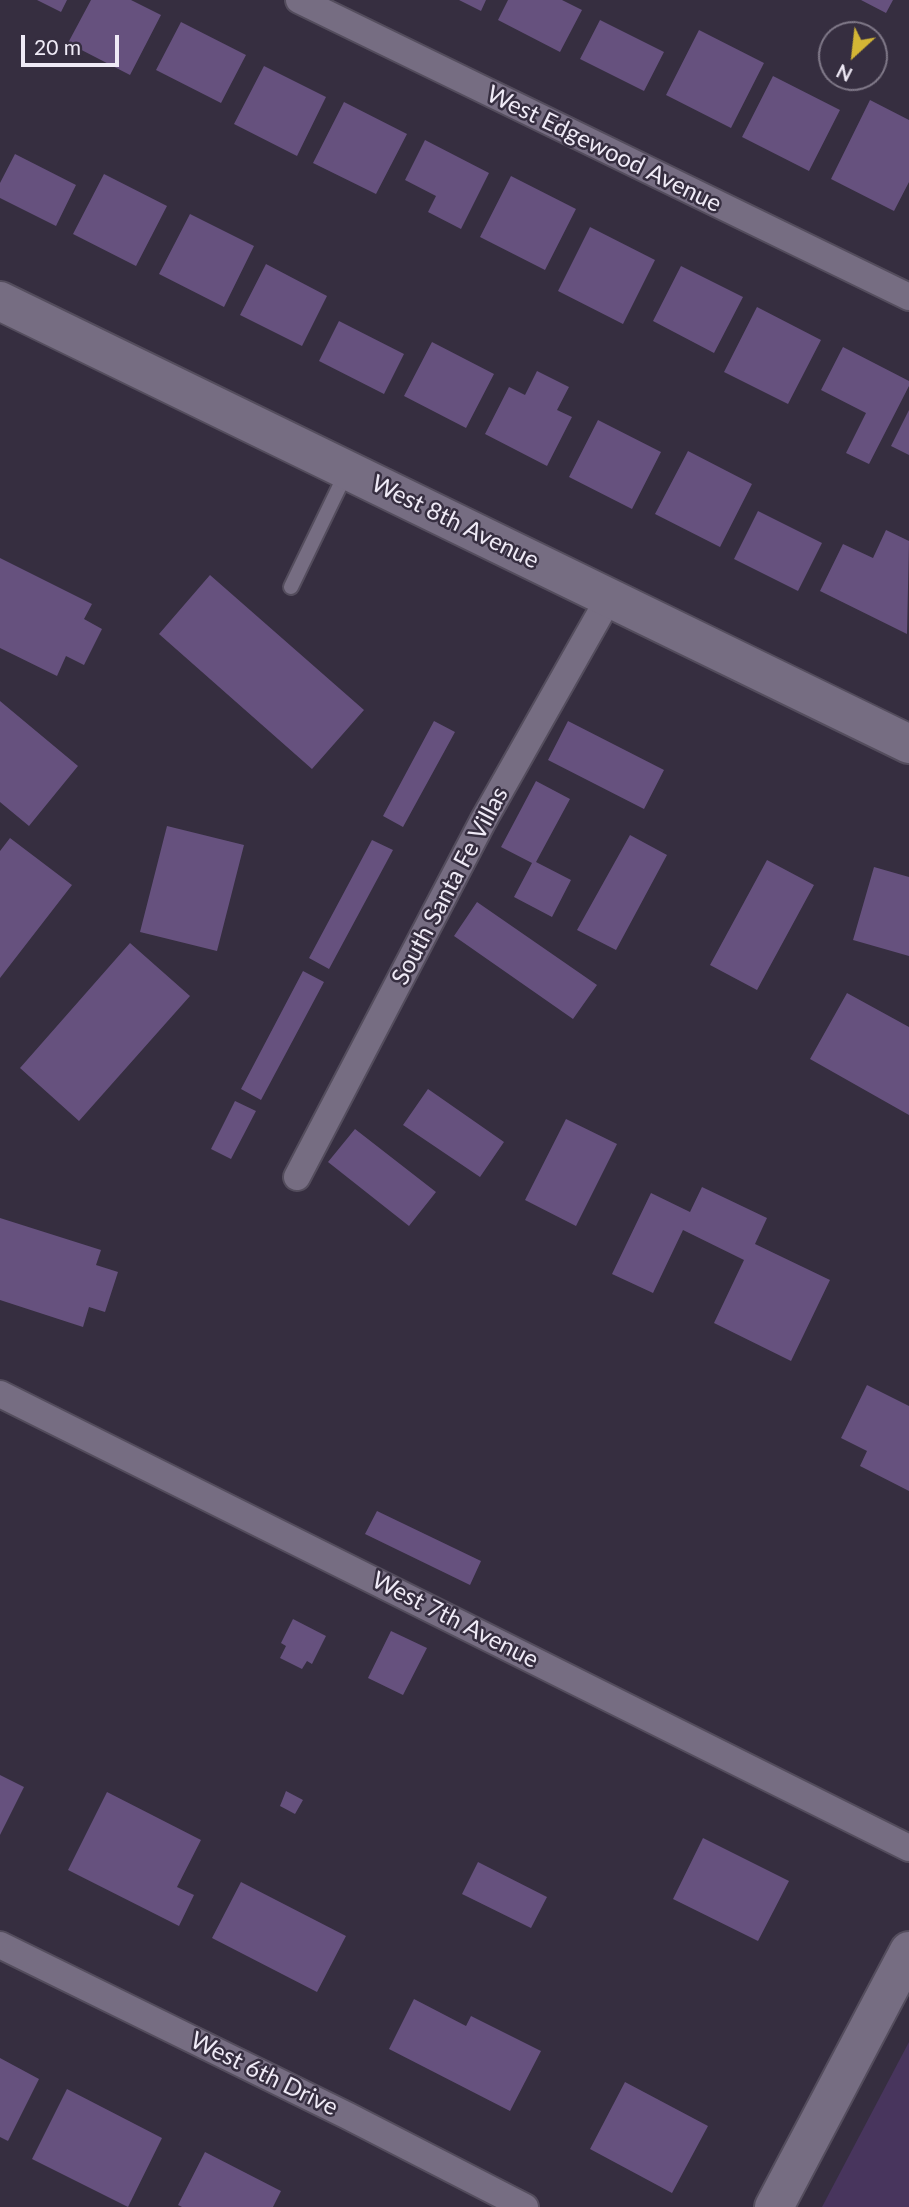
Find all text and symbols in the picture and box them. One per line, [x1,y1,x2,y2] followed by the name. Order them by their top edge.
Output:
[24,21,122,65] scale bar
[818,21,888,91] north arrow
[34,34,81,59] text: 20 m
[832,60,856,87] text: N
[482,80,726,218] street label: West Edgewood Avenue
[367,469,543,575] street label: West 8th Avenue
[386,782,514,990] street label: South Santa Fe Villas
[367,1566,543,1674] street label: West 7th Avenue
[186,2026,342,2122] street label: West 6th Drive

